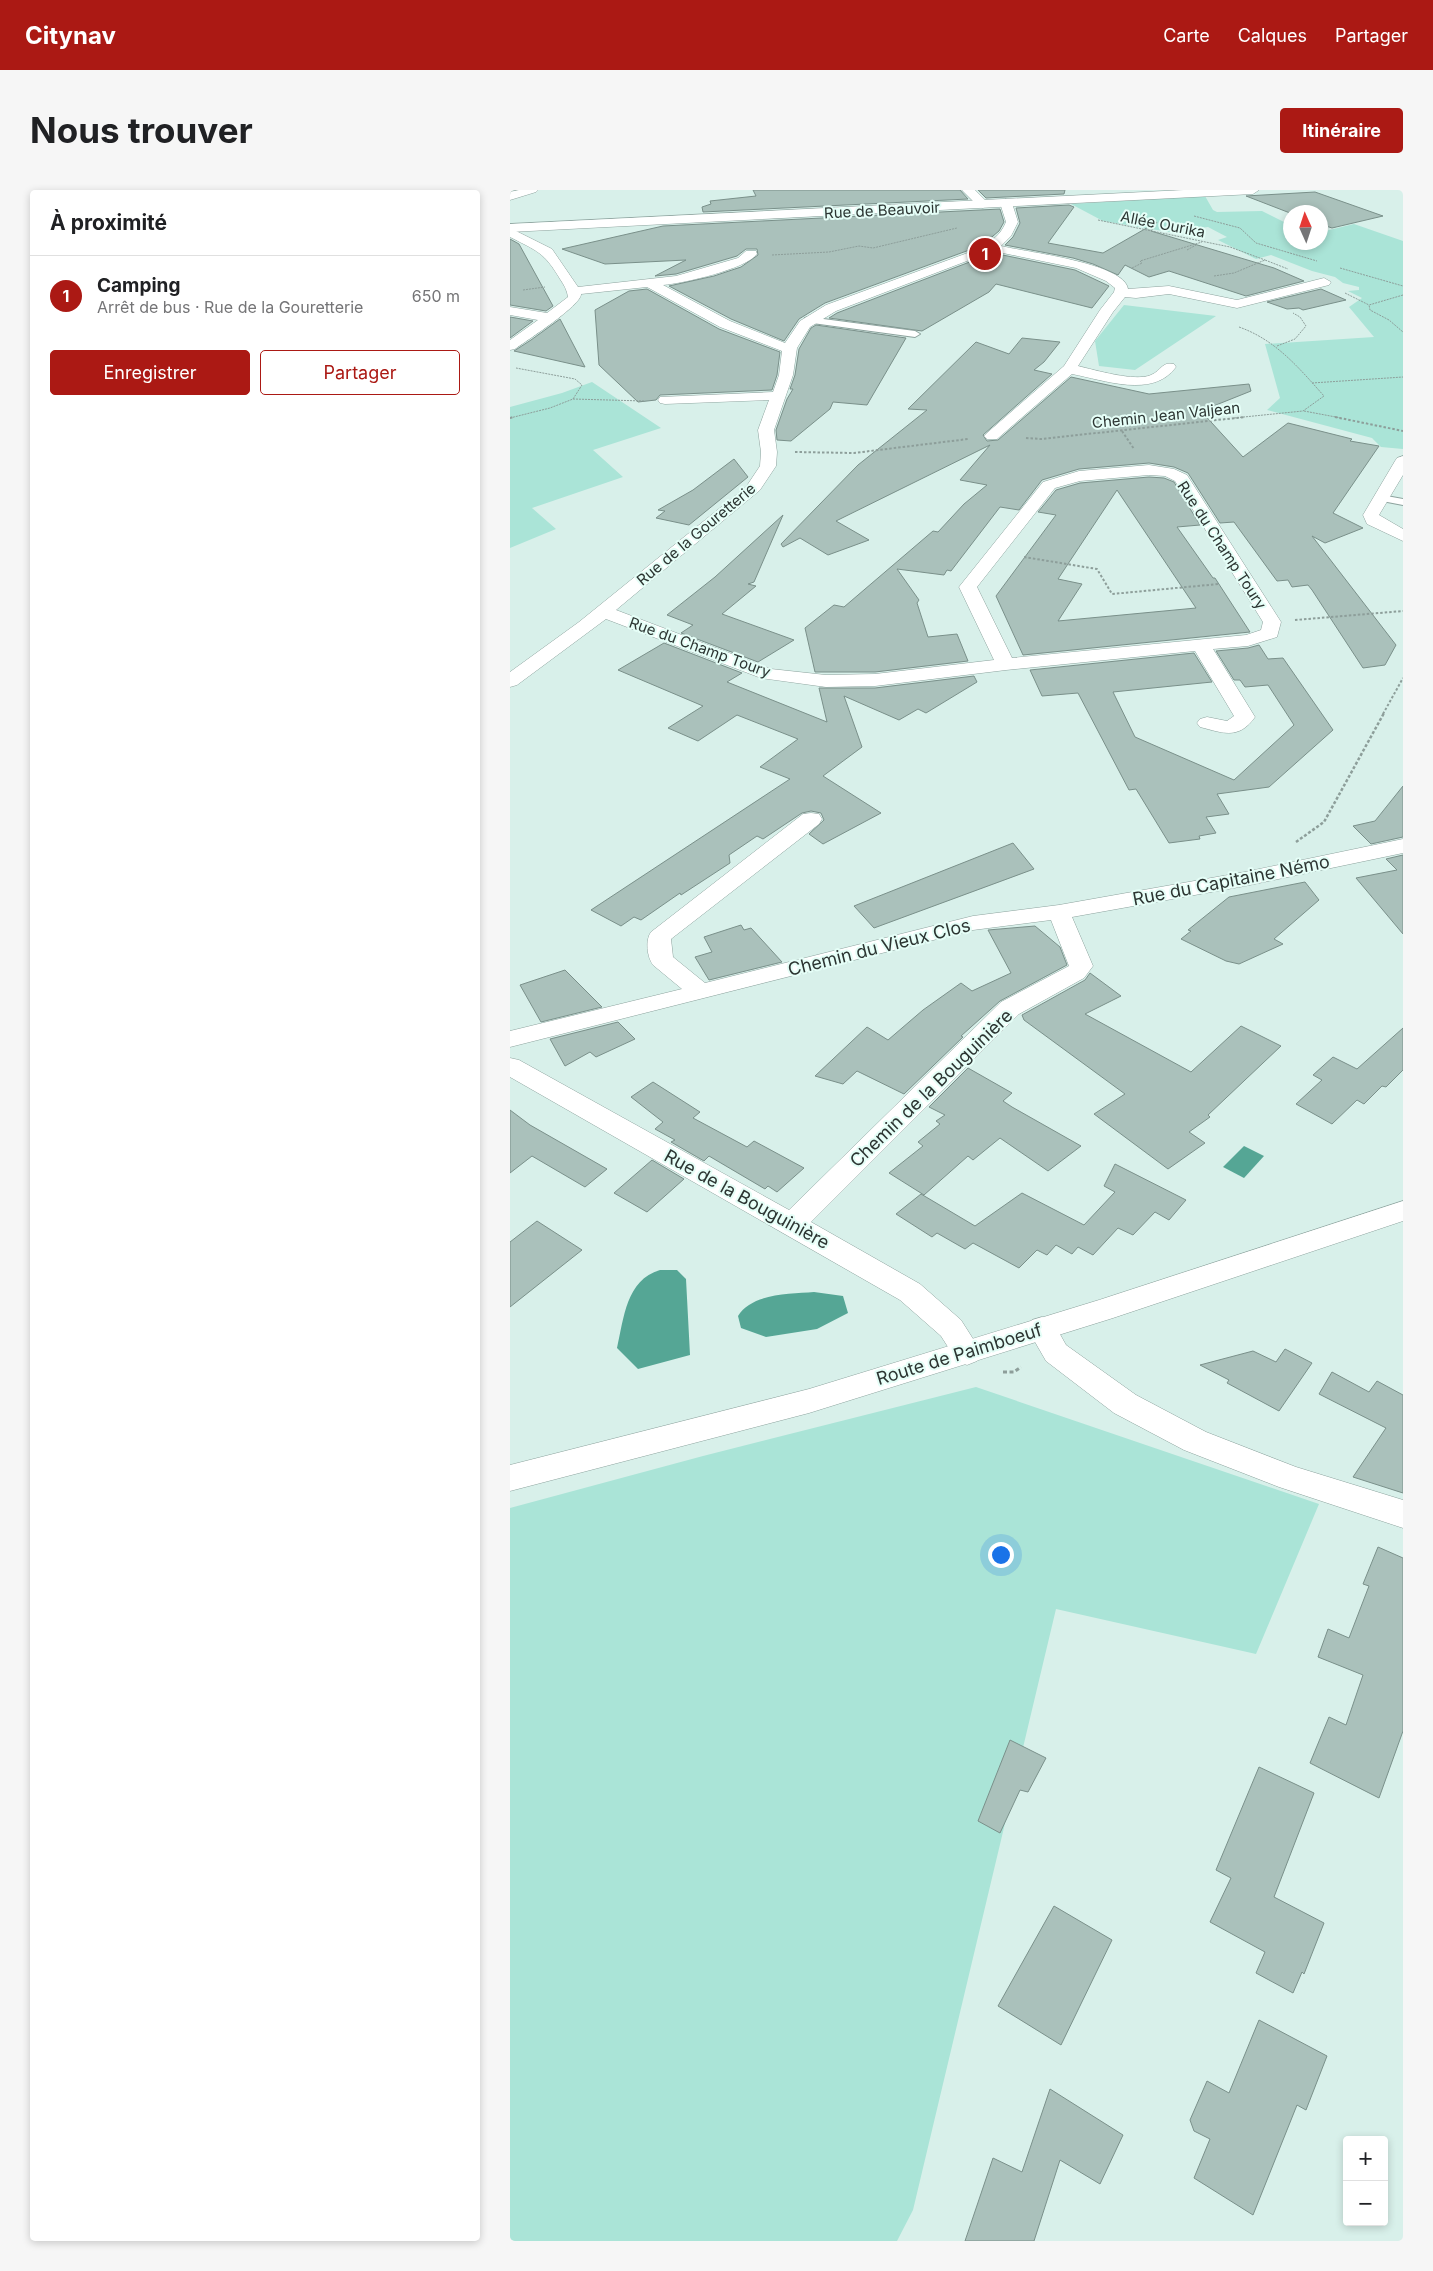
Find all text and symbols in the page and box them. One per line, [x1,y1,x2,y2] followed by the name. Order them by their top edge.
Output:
[25,21,116,50] text: Citynav
[1163,25,1210,46] text: Carte
[1238,25,1307,46] text: Calques
[1335,25,1408,46] text: Partager
[1280,108,1403,153] button: Itinéraire
[30,109,253,151] text: Nous trouver
[824,197,941,223] street label: Rue de Beauvoir
[1283,205,1328,250] north arrow
[1119,206,1207,242] street label: Allée Ourika
[50,210,167,235] text: À proximité
[969,235,1001,273] pin: 1
[97,274,180,297] text: Camping
[63,286,69,306] text: 1
[412,286,460,306] text: 650 m
[97,297,363,317] text: Arrêt de bus · Rue de la Gouretterie
[50,350,250,395] button: Enregistrer
[260,350,460,395] button: Partager
[1091,398,1241,432] street label: Chemin Jean Valjean
[1173,477,1271,613] street label: Rue du Champ Toury
[633,479,759,589] street label: Rue de la Gouretterie
[627,613,774,682] street label: Rue du Champ Toury
[1131,851,1331,909] street label: Rue du Capitaine Némo
[786,914,972,980] street label: Chemin du Vieux Clos
[845,1005,1017,1171] street label: Chemin de la Bouguinière
[661,1145,833,1253] street label: Rue de la Bouguinière
[874,1319,1045,1389] street label: Route de Paimboeuf
[988,1542,1014,1568] your location
[1343,2136,1388,2226] map controls
[1343,2136,1388,2181] button: +
[1343,2181,1388,2226] button: −

